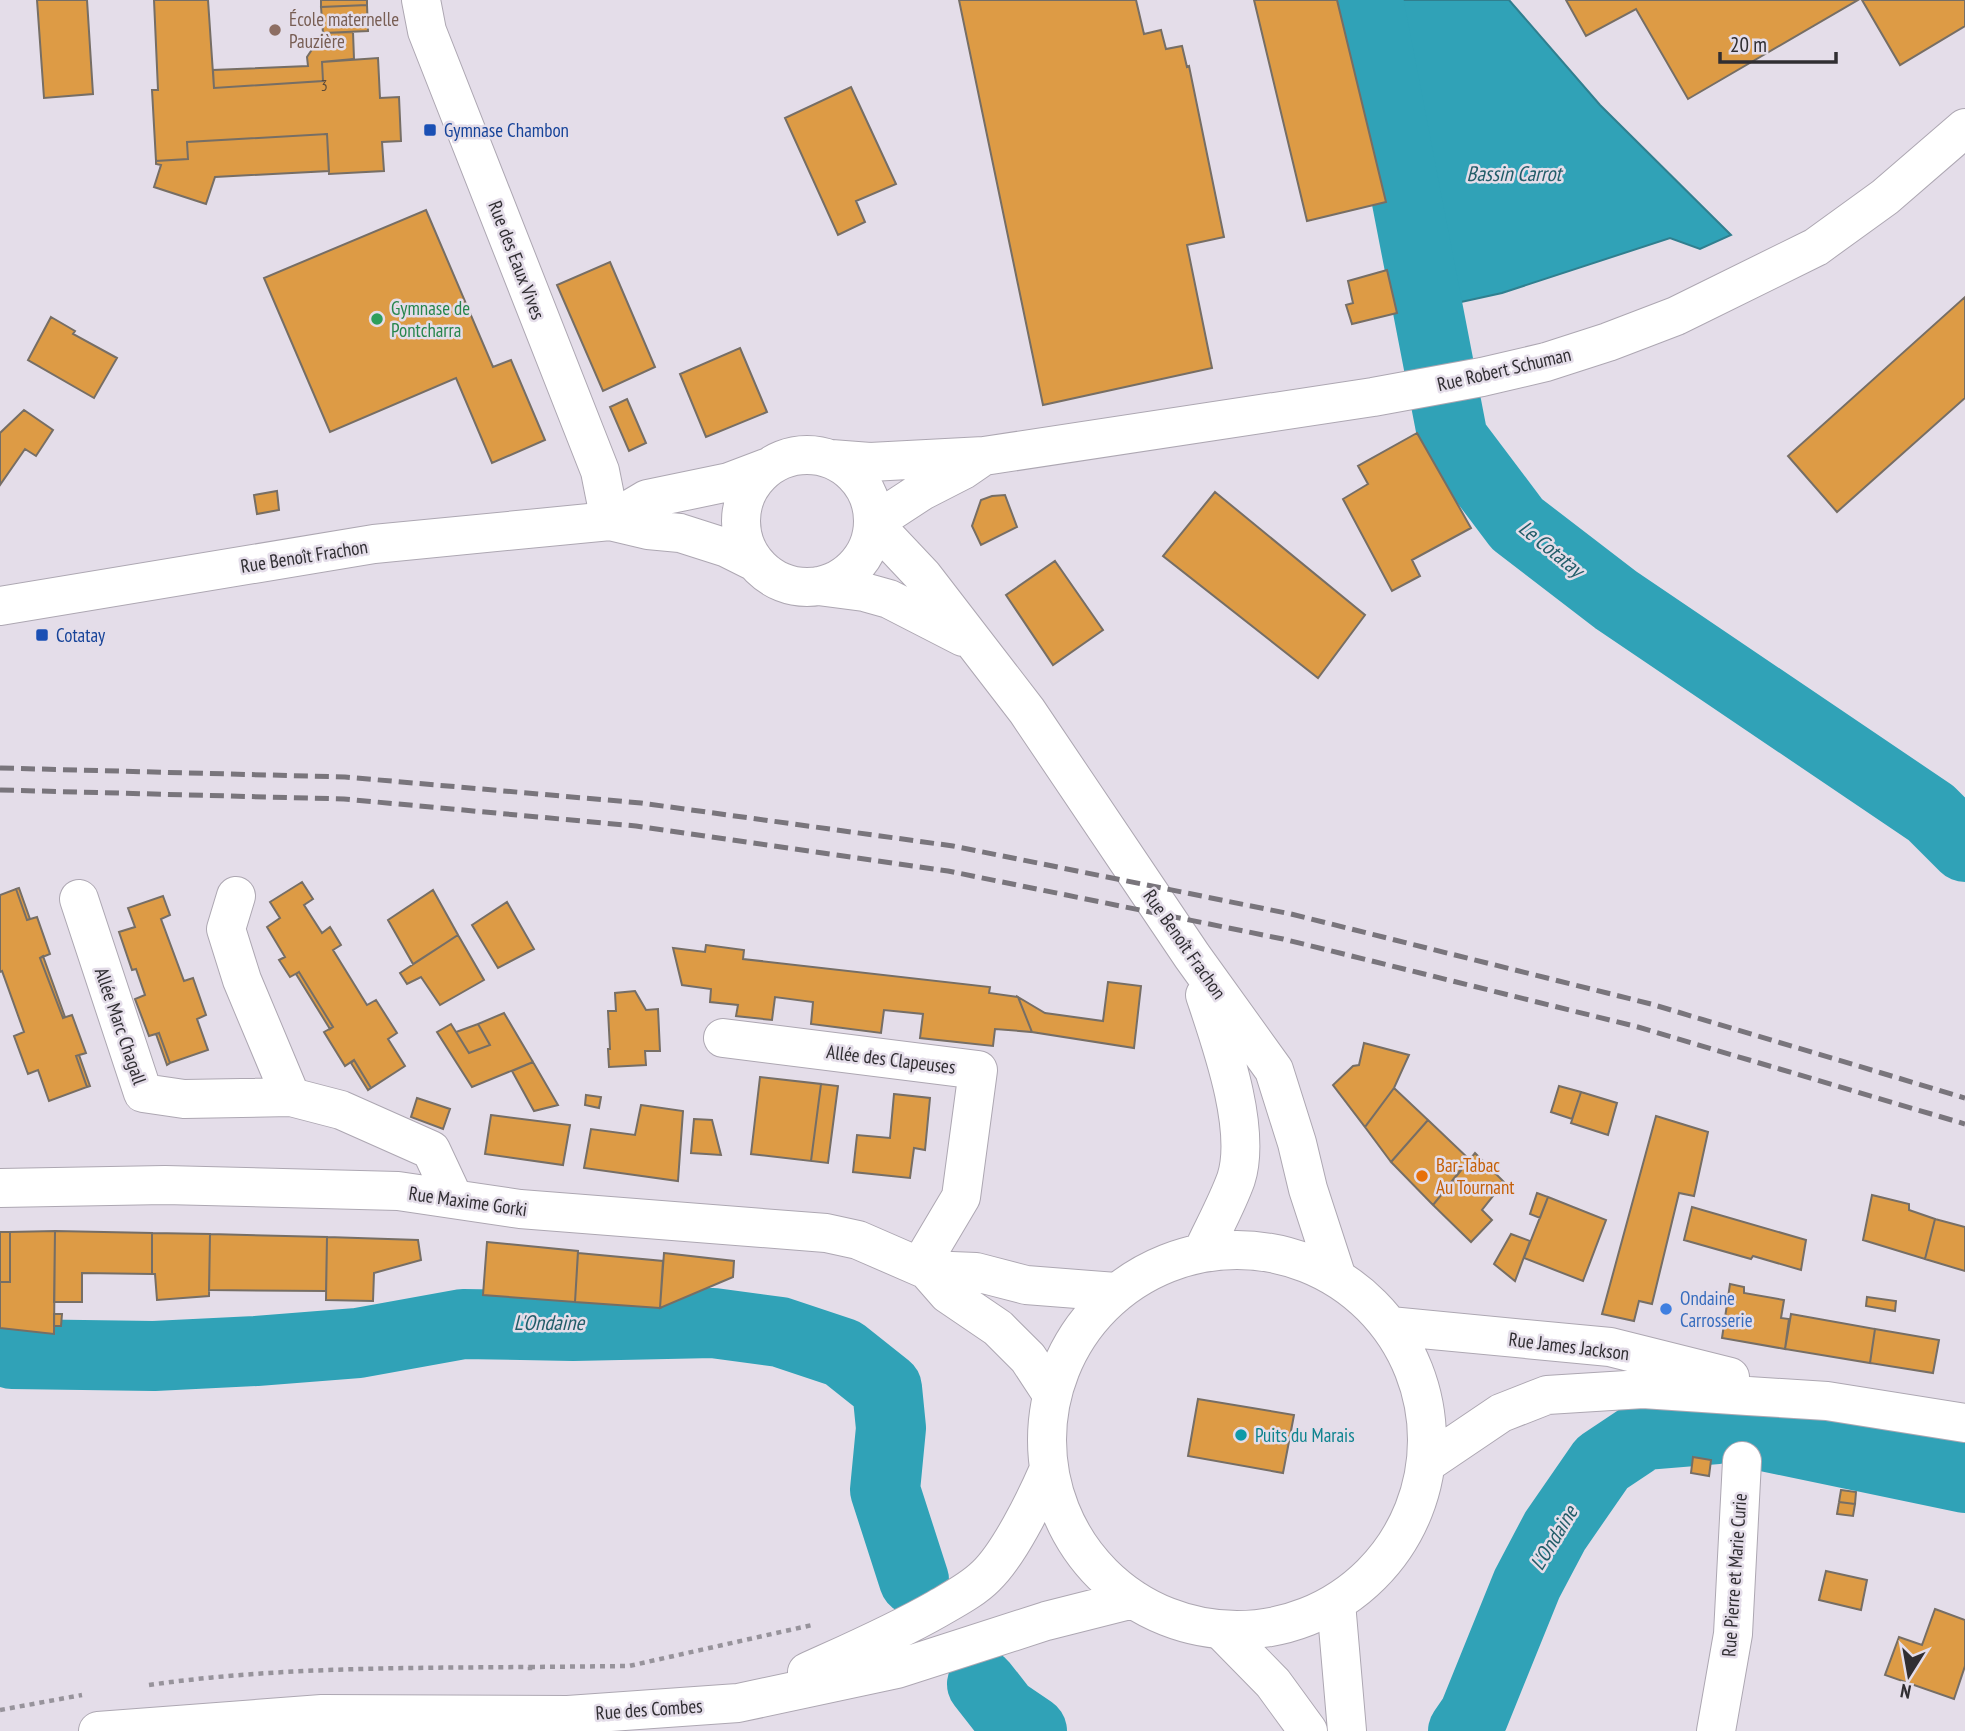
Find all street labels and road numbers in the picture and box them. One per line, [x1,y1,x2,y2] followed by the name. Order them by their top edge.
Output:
[483,197,551,323] street label: Rue des Eaux Vives
[1435,342,1573,396] street label: Rue Robert Schuman
[239,534,369,578] street label: Rue Benoît Frachon
[1138,885,1232,1003] street label: Rue Benoît Frachon
[90,964,152,1088] street label: Allée Marc Chagall
[825,1039,957,1079] street label: Allée des Clapeuses
[407,1181,529,1221] street label: Rue Maxime Gorki
[1507,1327,1631,1365] street label: Rue James Jackson
[1716,1492,1752,1658] street label: Rue Pierre et Marie Curie
[595,1693,703,1725] street label: Rue des Combes

